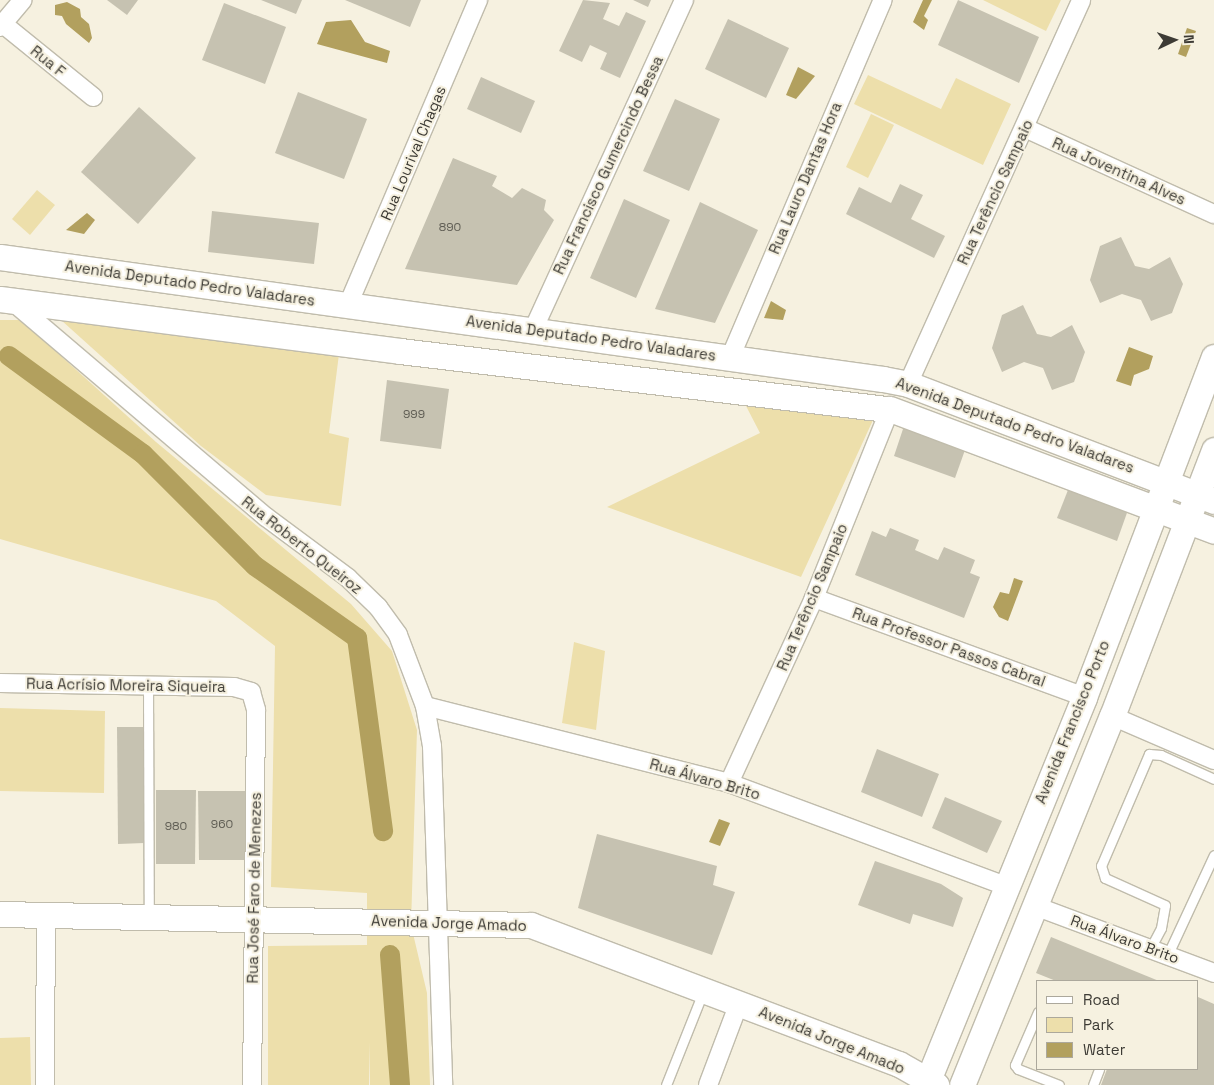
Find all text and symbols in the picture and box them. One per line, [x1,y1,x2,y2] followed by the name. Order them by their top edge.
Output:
[1149,15,1199,65] north arrow
[1180,34,1198,44] text: N
[27,42,69,80] street label: Rua F
[549,53,667,277] street label: Rua Francisco Gumercindo Bessa
[377,83,449,223] street label: Rua Lourival Chagas
[765,99,845,257] street label: Rua Lauro Dantas Hora
[953,116,1037,268] street label: Rua Terêncio Sampaio
[1049,133,1189,209] street label: Rua Joventina Alves
[439,221,461,235] house number: 890
[64,257,316,309] street label: Avenida Deputado Pedro Valadares
[465,312,717,364] street label: Avenida Deputado Pedro Valadares
[893,373,1137,477] street label: Avenida Deputado Pedro Valadares
[403,408,425,422] house number: 999
[238,492,366,598] street label: Rua Roberto Queiroz
[773,521,851,673] street label: Rua Terêncio Sampaio
[850,604,1048,690] street label: Rua Professor Passos Cabral
[1031,638,1113,806] street label: Avenida Francisco Porto
[26,674,226,696] street label: Rua Acrísio Moreira Siqueira
[648,755,762,803] street label: Rua Álvaro Brito
[243,792,265,984] street label: Rua José Faro de Menezes
[211,818,233,832] house number: 960
[165,820,187,834] house number: 980
[371,911,527,935] street label: Avenida Jorge Amado
[1068,911,1182,967] street label: Rua Álvaro Brito
[1036,980,1199,1070] legend
[1083,990,1120,1009] text: Road
[756,1002,908,1078] street label: Avenida Jorge Amado
[1083,1015,1114,1034] text: Park
[1083,1040,1125,1059] text: Water

